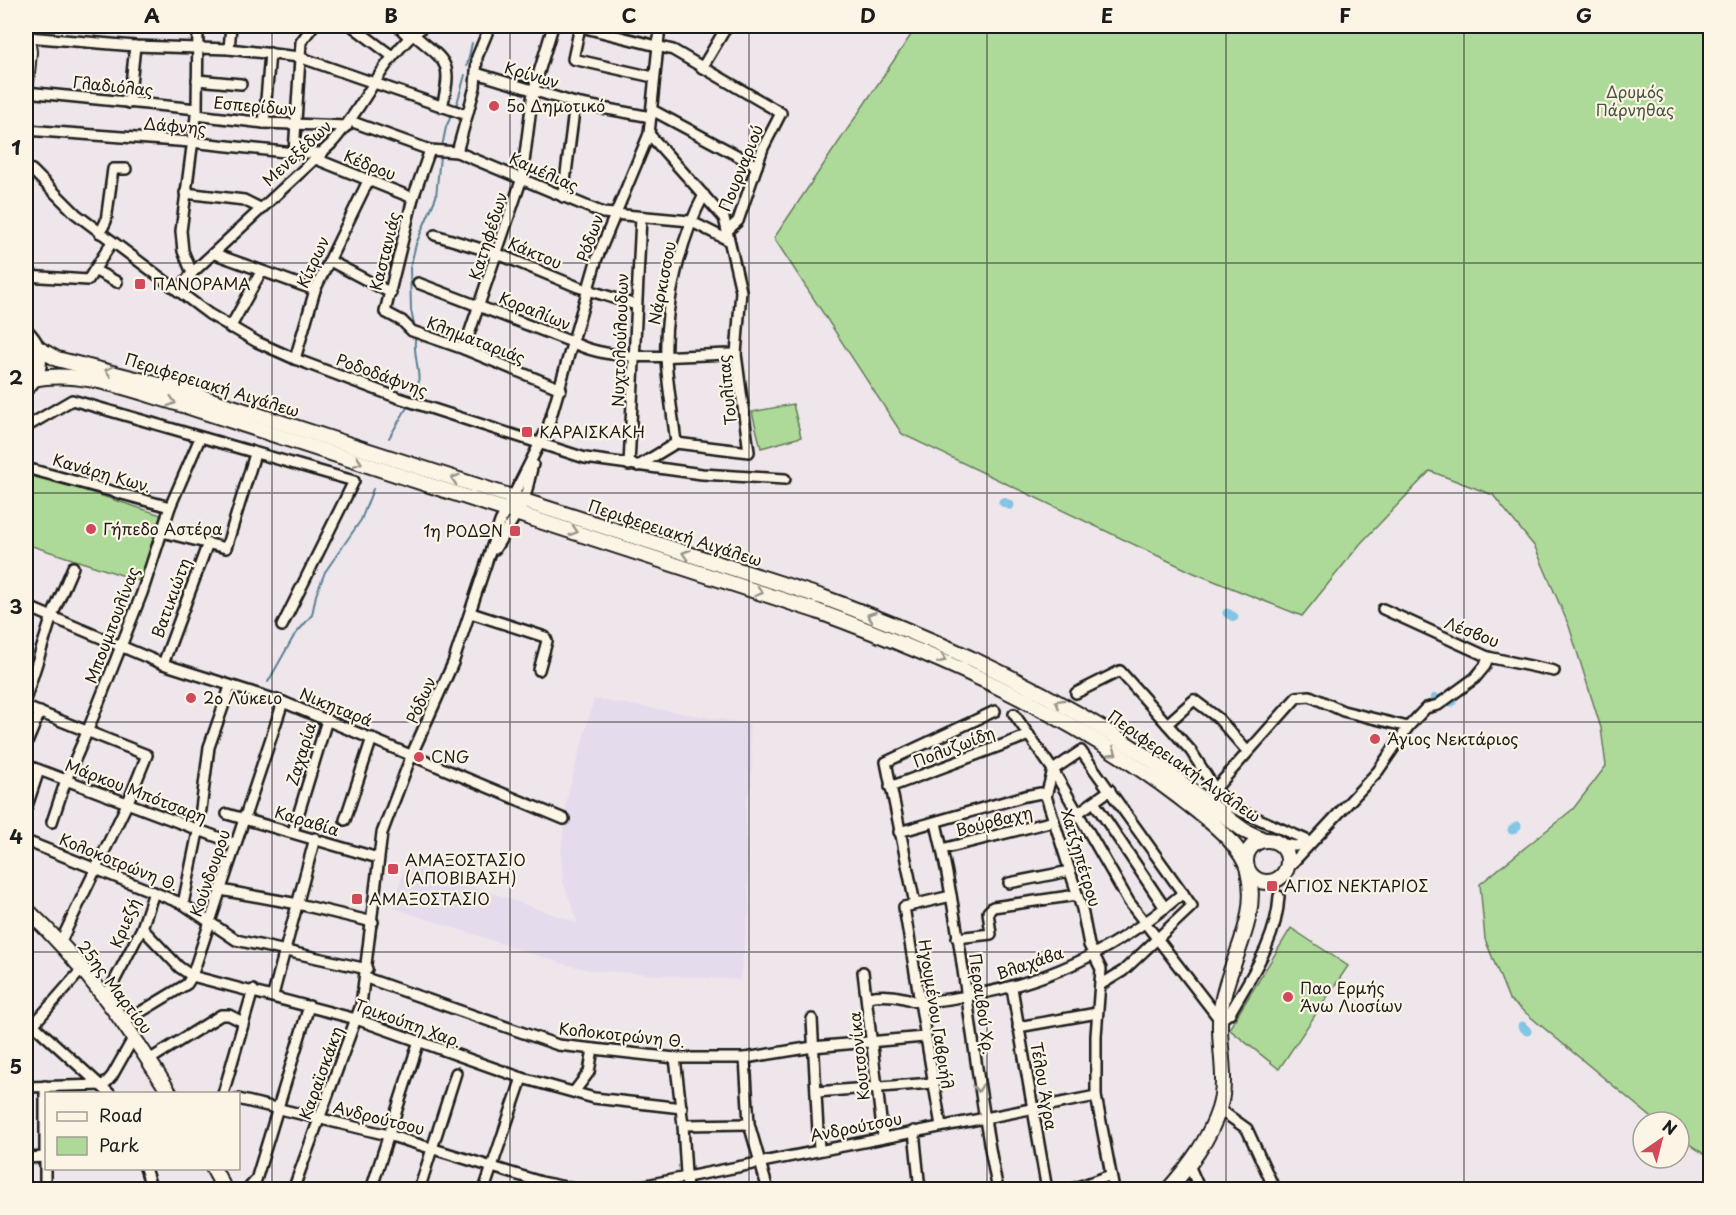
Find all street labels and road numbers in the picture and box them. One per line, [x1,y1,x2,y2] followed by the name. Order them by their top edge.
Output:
[502,54,563,94] street label: Κρίνων
[72,69,154,101] street label: Γλαδιόλας
[213,89,298,121] street label: Εσπερίδων
[143,110,207,140] street label: Δάφνης
[256,114,336,191] street label: Μενεξέδων
[712,121,768,215] street label: Πουρναριού
[341,143,400,185] street label: Κέδρου
[506,145,583,197] street label: Καμέλιας
[462,189,513,283] street label: Κατηφέδων
[363,209,405,293] street label: Καστανιάς
[569,211,609,265] street label: Ρόδων
[505,230,566,274] street label: Κάκτου
[290,232,335,292] street label: Κίτρων
[641,239,681,327] street label: Νάρκισσου
[605,272,633,407] street label: Νυχτολούλουδων
[496,285,575,335] street label: Κοραλίων
[424,309,529,369] street label: Κληματαριάς
[122,346,303,422] street label: Περιφερειακή Αιγάλεω
[333,346,431,402] street label: Ροδοδάφνης
[710,354,742,427] street label: Τουλίπας
[50,447,154,498] street label: Κανάρη Κων.
[585,493,766,572] street label: Περιφερειακή Αιγάλεω
[144,554,196,641] street label: Βατικιώτη
[78,563,144,687] street label: Μπουμπουλίνας
[1441,610,1503,652] street label: Λέσβου
[399,672,441,727] street label: Ρόδων
[296,681,376,732] street label: Νικηταρά
[1103,703,1266,827] street label: Περιφερειακή Αιγάλεω
[279,719,321,788] street label: Ζαχαρία
[909,719,998,773] street label: Πολυζωίδη
[62,752,211,828] street label: Μάρκου Μπότσαρη
[272,799,343,841] street label: Καραβία
[953,799,1035,841] street label: Βούρβαχη
[1056,806,1108,909] street label: Χατζηπέτρου
[56,826,183,896] street label: Κολοκοτρώνη Θ.
[183,826,235,920] street label: Κούνδουρου
[103,894,145,951] street label: Κριεζή
[73,935,159,1038] street label: 25ης Μαρτίου
[913,937,961,1090] street label: Ηγουμένου Γαβριήλ
[993,939,1066,985] street label: Βλαχάβα
[964,952,1002,1056] street label: Περαιβού Χρ.
[351,992,465,1053] street label: Τρικούπη Χαρ.
[841,1010,875,1102] street label: Κουτσονίκα
[558,1015,686,1053] street label: Κολοκοτρώνη Θ.
[292,1023,348,1123] street label: Καραϊσκάκη
[1025,1040,1065,1132] street label: Τέλου Άγρα
[331,1094,427,1140] street label: Ανδρούτσου
[808,1105,904,1147] street label: Ανδρούτσου

